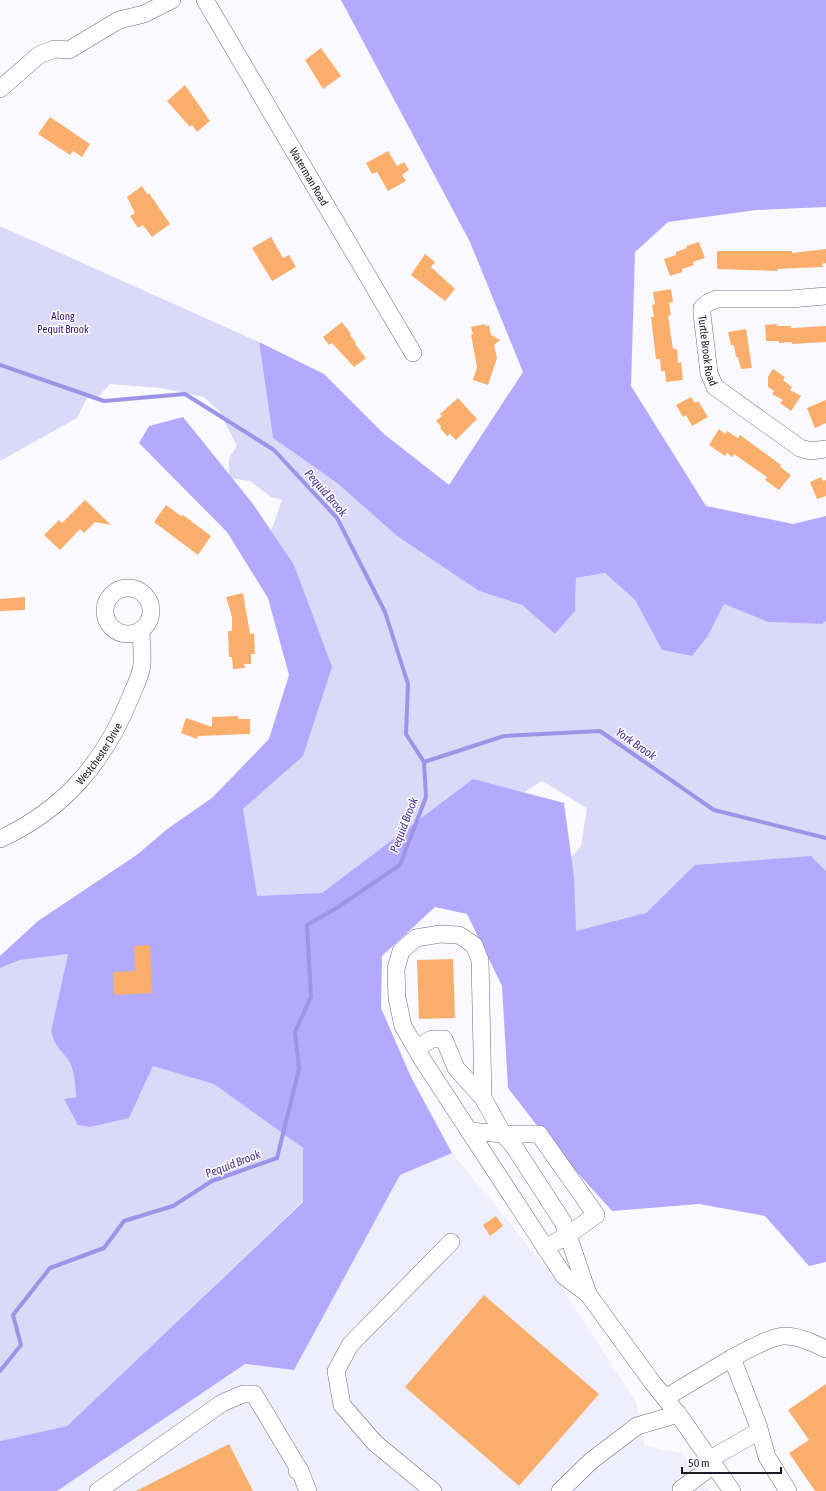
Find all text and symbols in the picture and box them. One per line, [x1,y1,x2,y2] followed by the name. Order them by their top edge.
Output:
[287,146,331,208] street label: Waterman Road
[37,310,89,335] park label: Along Pequit Brook
[696,315,720,388] street label: Turtle Brook Road
[302,467,351,520] water label: Pequid Brook
[74,721,124,787] street label: Westchester Drive
[613,725,660,763] water label: York Brook
[387,795,421,855] water label: Pequid Brook
[203,1147,263,1181] water label: Pequid Brook
[682,1449,781,1475] scale bar
[688,1456,710,1470] text: 50 m

